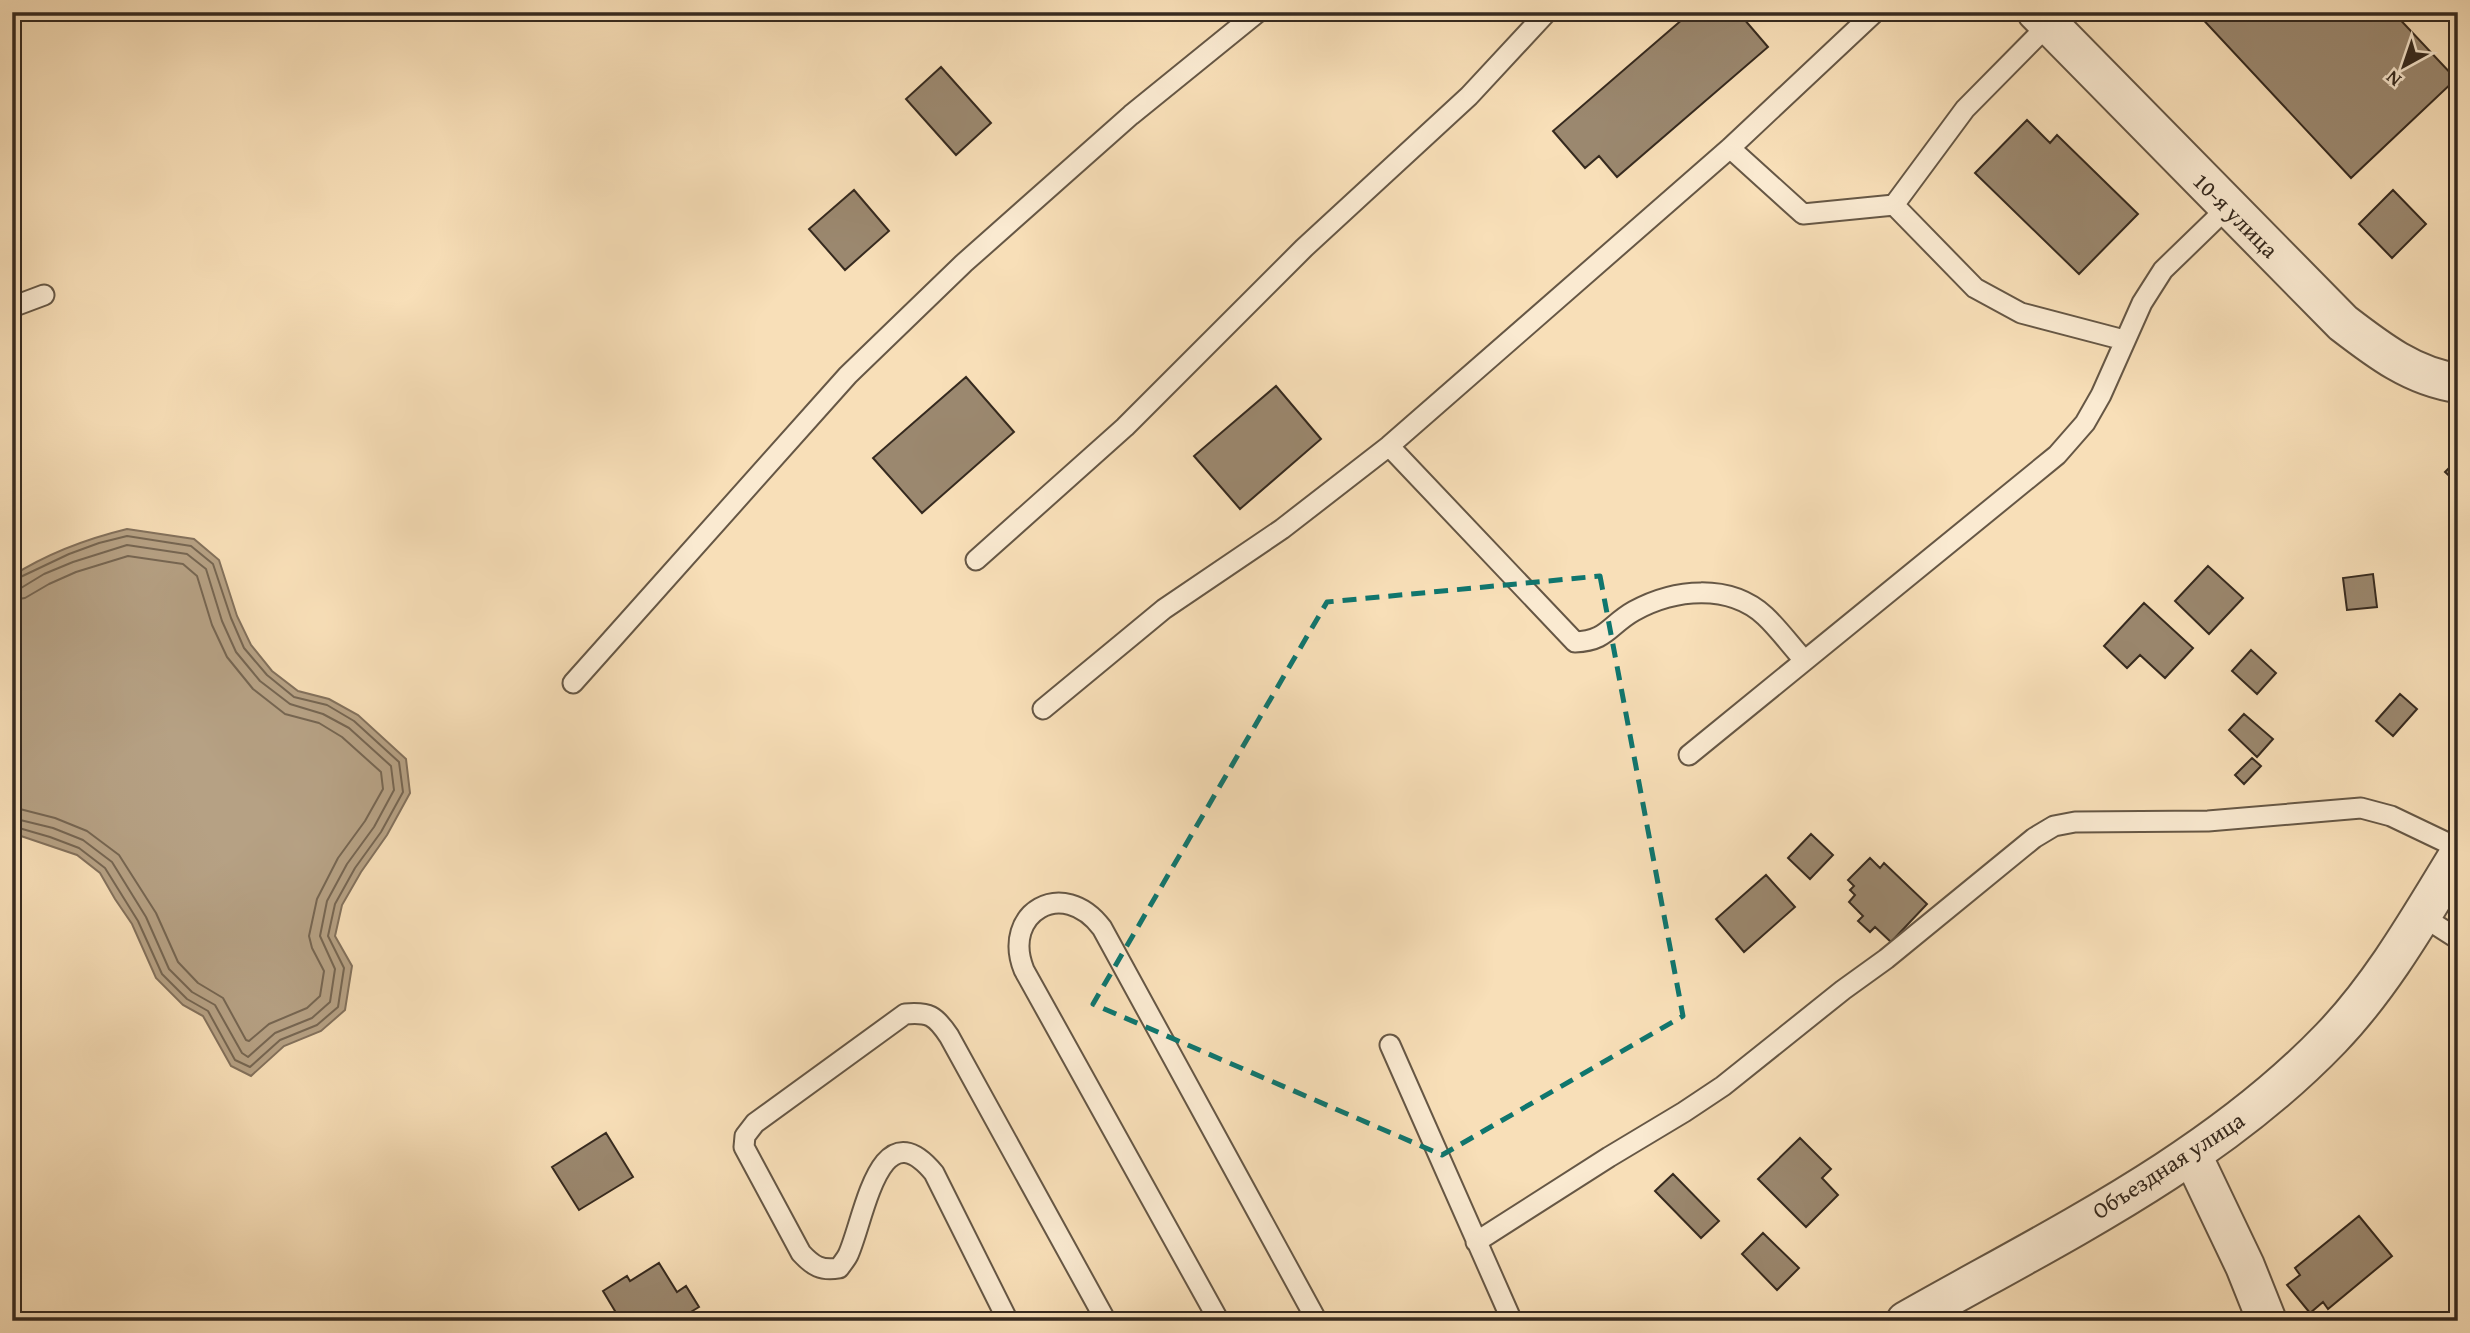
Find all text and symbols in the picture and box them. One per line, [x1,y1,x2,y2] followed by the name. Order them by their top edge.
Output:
[2368,32,2438,102] north arrow
[2379,64,2407,94] text: N
[2186,165,2286,265] street label: 10-я улица
[2085,1103,2251,1227] street label: Объездная улица

